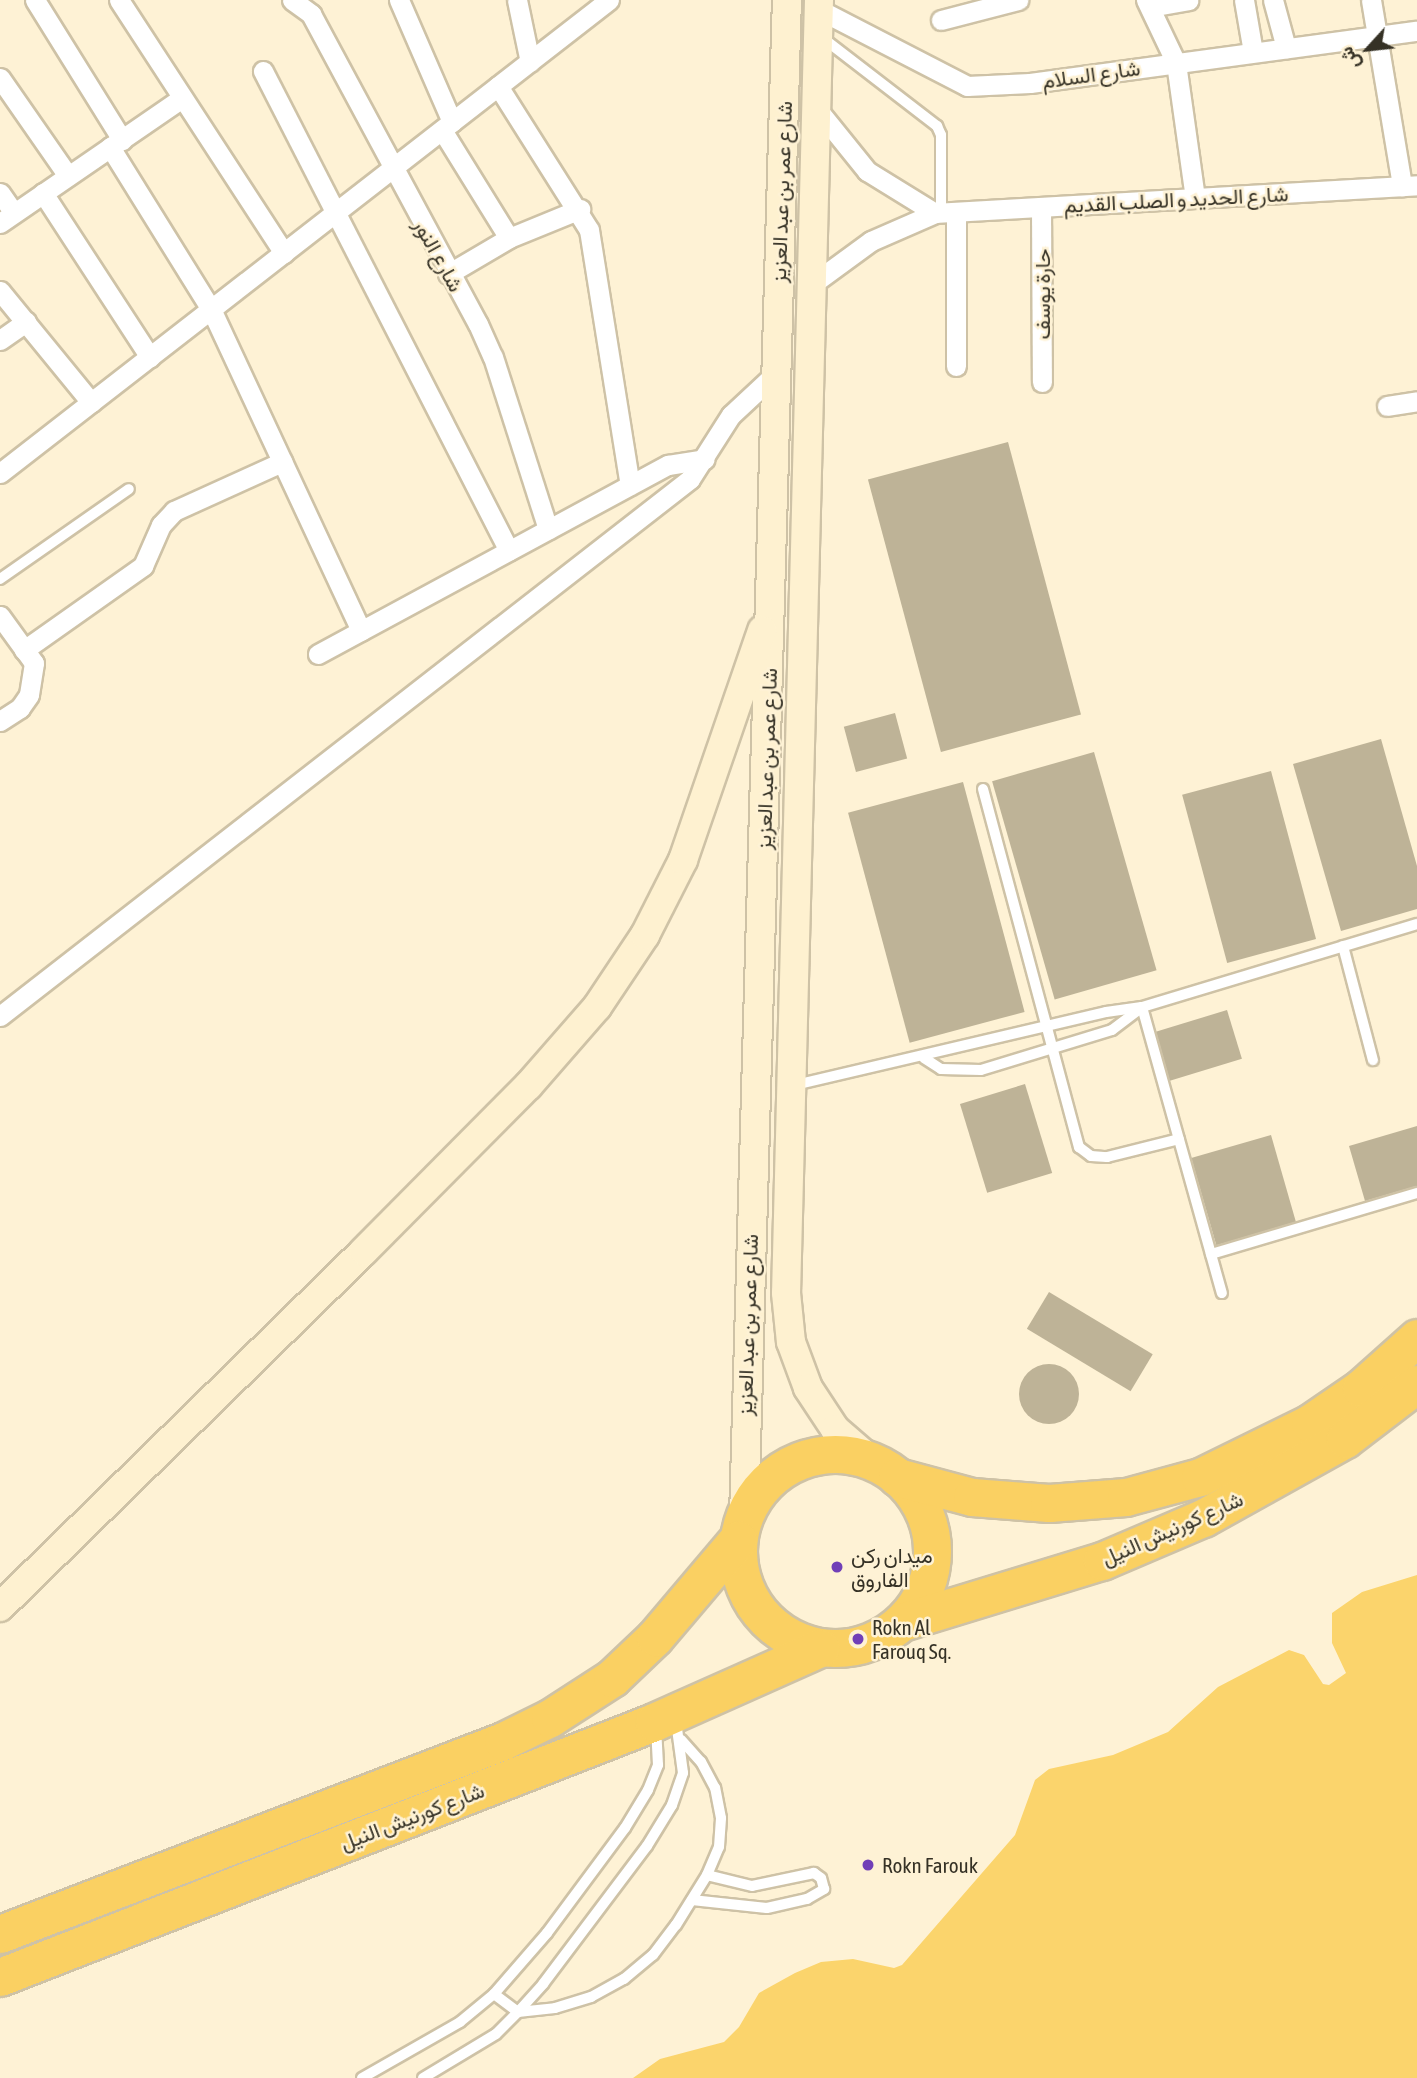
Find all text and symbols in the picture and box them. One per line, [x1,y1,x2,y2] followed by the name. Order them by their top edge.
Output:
[1333,14,1403,84] north arrow
[1334,43,1364,74] text: ش
[1040,55,1142,93] street label: شارع السلام
[765,101,797,283] street label: شارع عمر بن عبد العزيز
[1063,181,1289,217] street label: شارع الحديد و الصلب القديم
[409,214,469,296] street label: شارع النور
[1029,249,1055,339] street label: حارة يوسف
[750,668,782,850] street label: شارع عمر بن عبد العزيز
[731,1234,763,1416] street label: شارع عمر بن عبد العزيز
[1097,1485,1247,1571] street label: شارع كورنيش النيل
[851,1542,933,1592] place label: ميدان ركن الفاروق
[829,1559,845,1575] marker: ميدان ركن الفاروق
[872,1614,951,1664] place label: Rokn Al Farouq Sq.
[850,1631,866,1647] marker: Rokn Al Farouq Sq.
[336,1777,488,1855] street label: شارع كورنيش النيل
[882,1852,978,1878] place label: Rokn Farouk
[860,1857,876,1873] marker: Rokn Farouk

